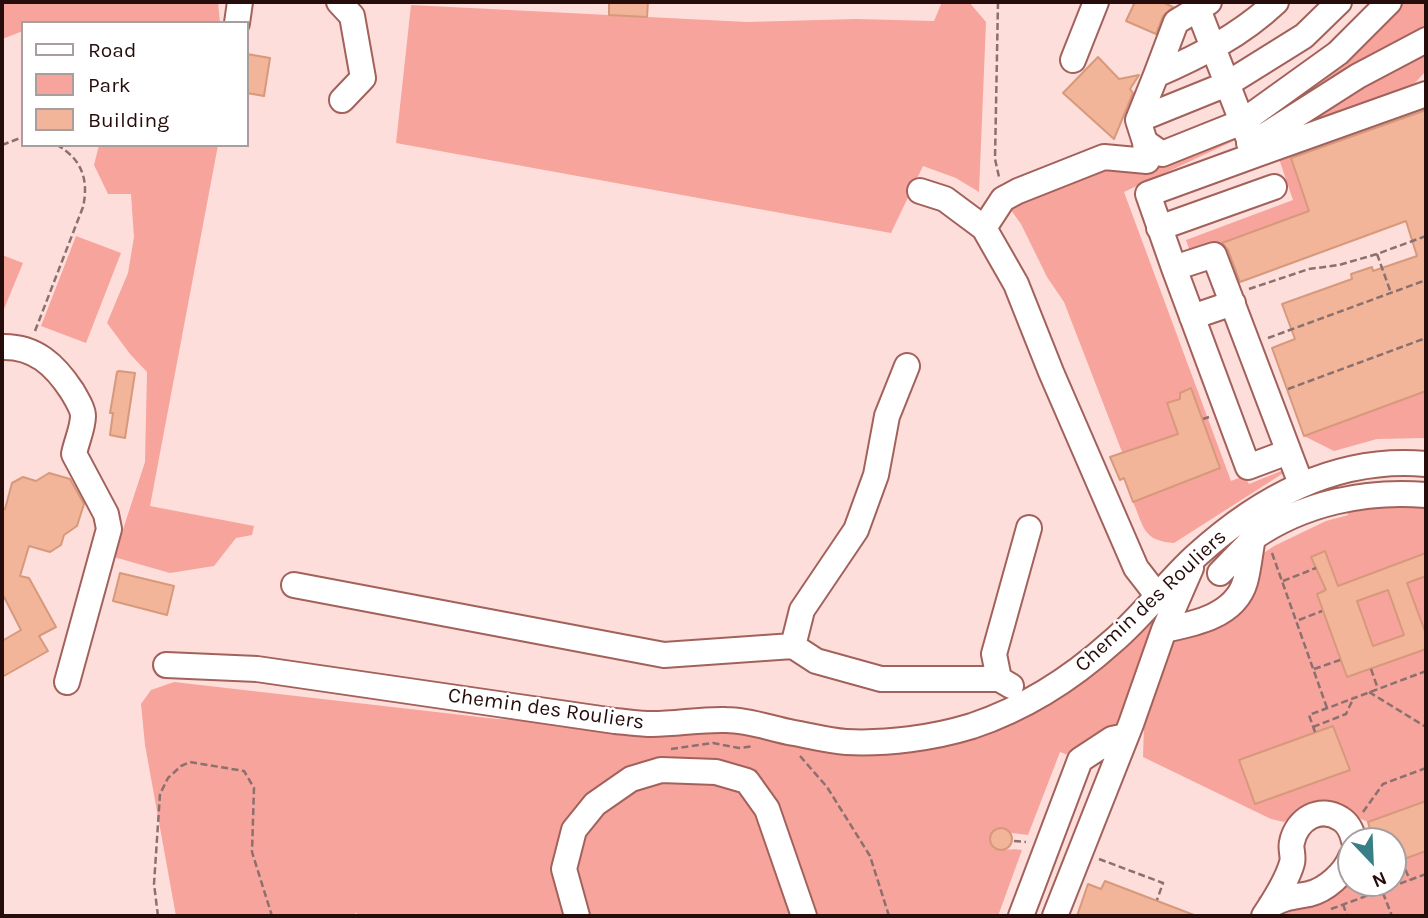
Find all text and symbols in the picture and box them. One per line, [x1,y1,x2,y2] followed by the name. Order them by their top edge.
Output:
[21,21,248,147] legend
[88,38,136,62] text: Road
[88,73,131,97] text: Park
[88,108,169,132] text: Building
[1070,524,1232,678] street label: Chemin des Rouliers
[446,683,646,735] street label: Chemin des Rouliers
[1337,827,1407,897] north arrow
[1369,867,1390,892] text: N

